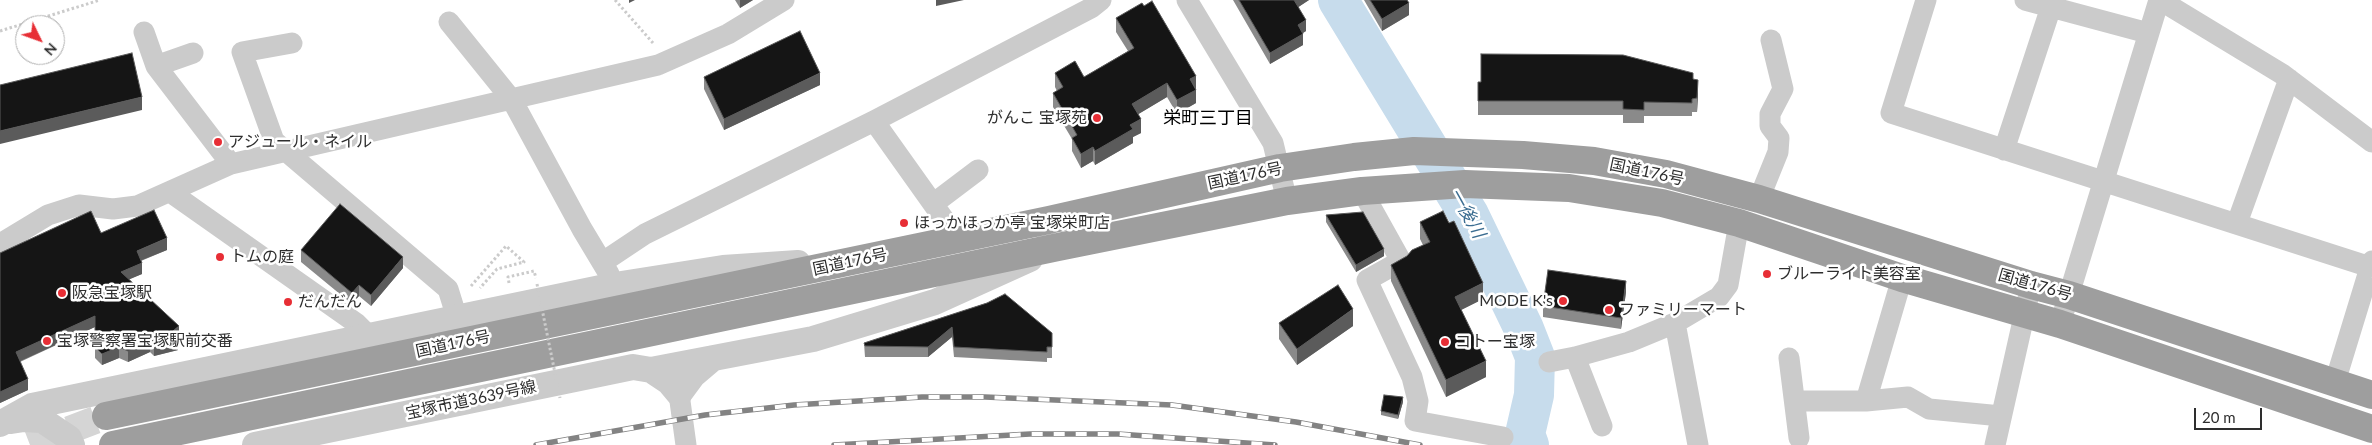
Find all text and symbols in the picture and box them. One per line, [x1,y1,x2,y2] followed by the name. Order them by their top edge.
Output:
[15,15,65,65] north arrow
[41,40,61,59] text: N
[1163,107,1253,129] district label: 栄町三丁目
[987,108,1087,128] place label: がんこ 宝塚苑
[1091,112,1103,124] marker: がんこ 宝塚苑
[228,132,372,152] place label: アジュール・ネイル
[212,136,224,148] marker: アジュール・ネイル
[1608,155,1686,189] street label: 国道176号
[1206,159,1284,193] street label: 国道176号
[1444,184,1490,242] water label: 一後川
[914,213,1110,233] place label: ほっかほっか亭 宝塚栄町店
[898,217,910,229] marker: ほっかほっか亭 宝塚栄町店
[811,245,889,279] street label: 国道176号
[230,247,294,267] place label: トムの庭
[214,251,226,263] marker: トムの庭
[1777,264,1921,284] place label: ブルーライト美容室
[1996,265,2074,305] street label: 国道176号
[1761,268,1773,280] marker: ブルーライト美容室
[72,283,152,303] place label: 阪急宝塚駅
[56,287,68,299] marker: 阪急宝塚駅
[1479,291,1553,311] place label: MODE K's
[298,292,362,312] place label: だんだん
[1557,295,1569,307] marker: MODE K's
[282,296,294,308] marker: だんだん
[1619,300,1747,320] place label: ファミリーマート
[1603,304,1615,316] marker: ファミリーマート
[414,327,492,361] street label: 国道176号
[57,331,233,351] place label: 宝塚警察署宝塚駅前交番
[1455,332,1535,352] place label: コトー宝塚
[41,335,53,347] marker: 宝塚警察署宝塚駅前交番
[1439,336,1451,348] marker: コトー宝塚
[404,377,538,423] street label: 宝塚市道3639号線
[2197,398,2264,430] scale bar
[2202,408,2236,426] text: 20 m

